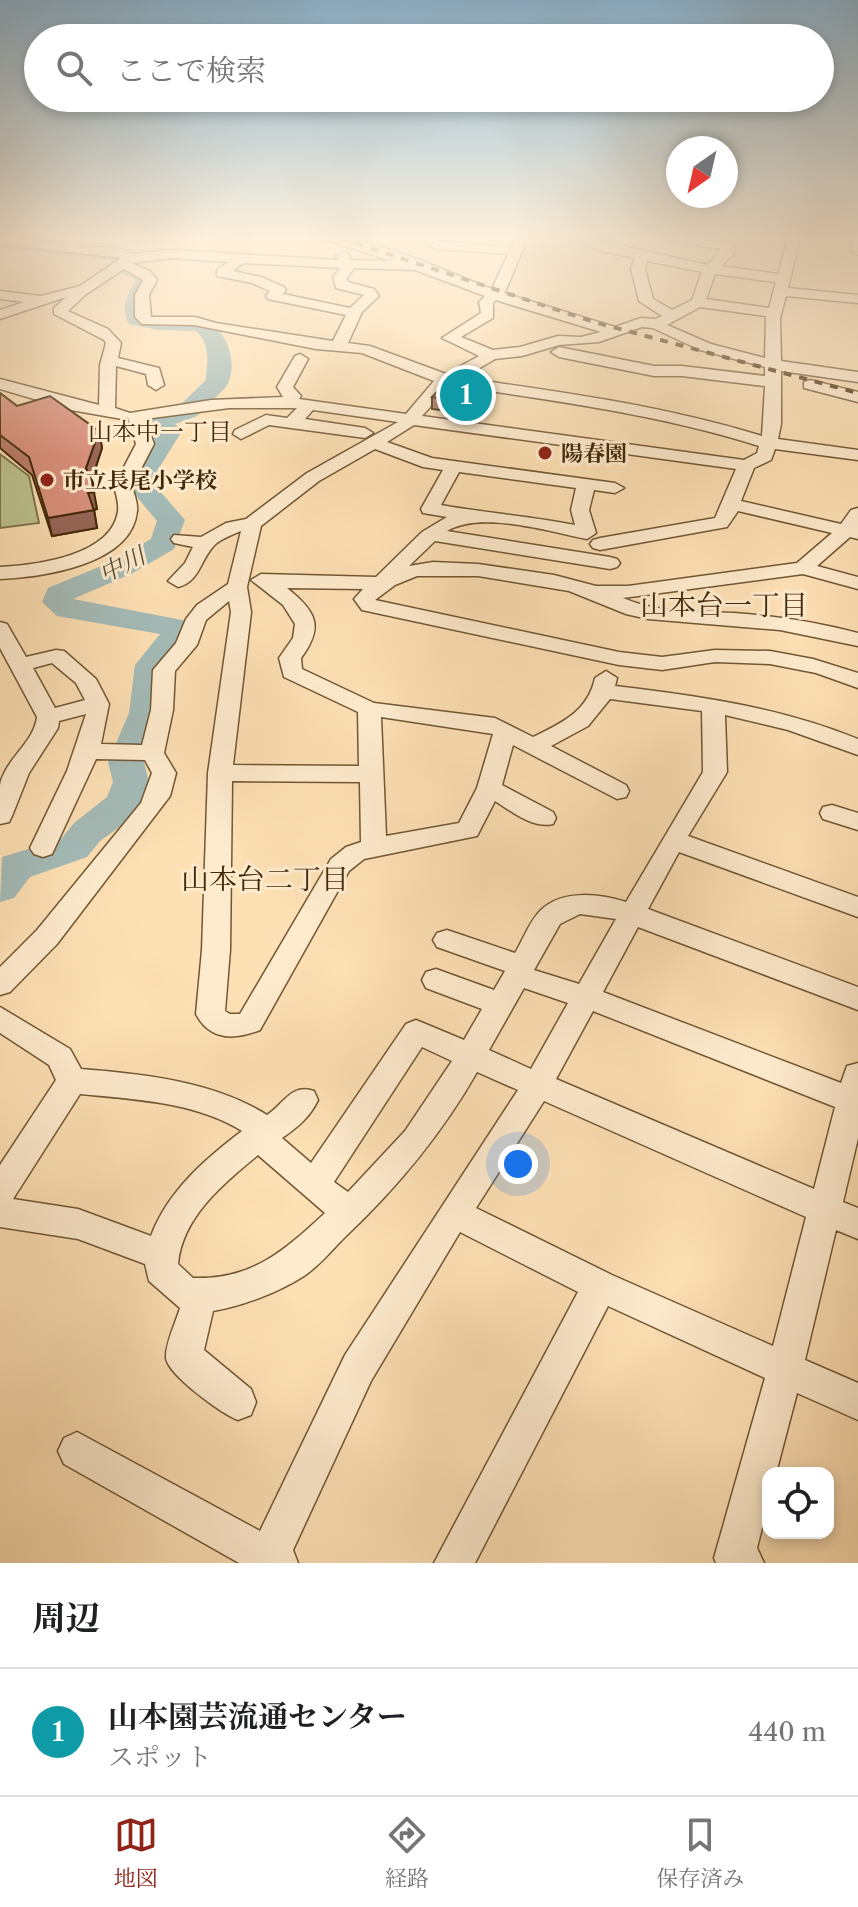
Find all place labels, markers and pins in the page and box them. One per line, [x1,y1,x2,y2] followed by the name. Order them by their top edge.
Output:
[440,365,492,425] pin: 1
[561,440,627,467] place label: 陽春園
[536,444,554,462] marker: 陽春園
[63,467,217,494] place label: 市立長尾小学校
[38,471,56,489] marker: 市立長尾小学校

